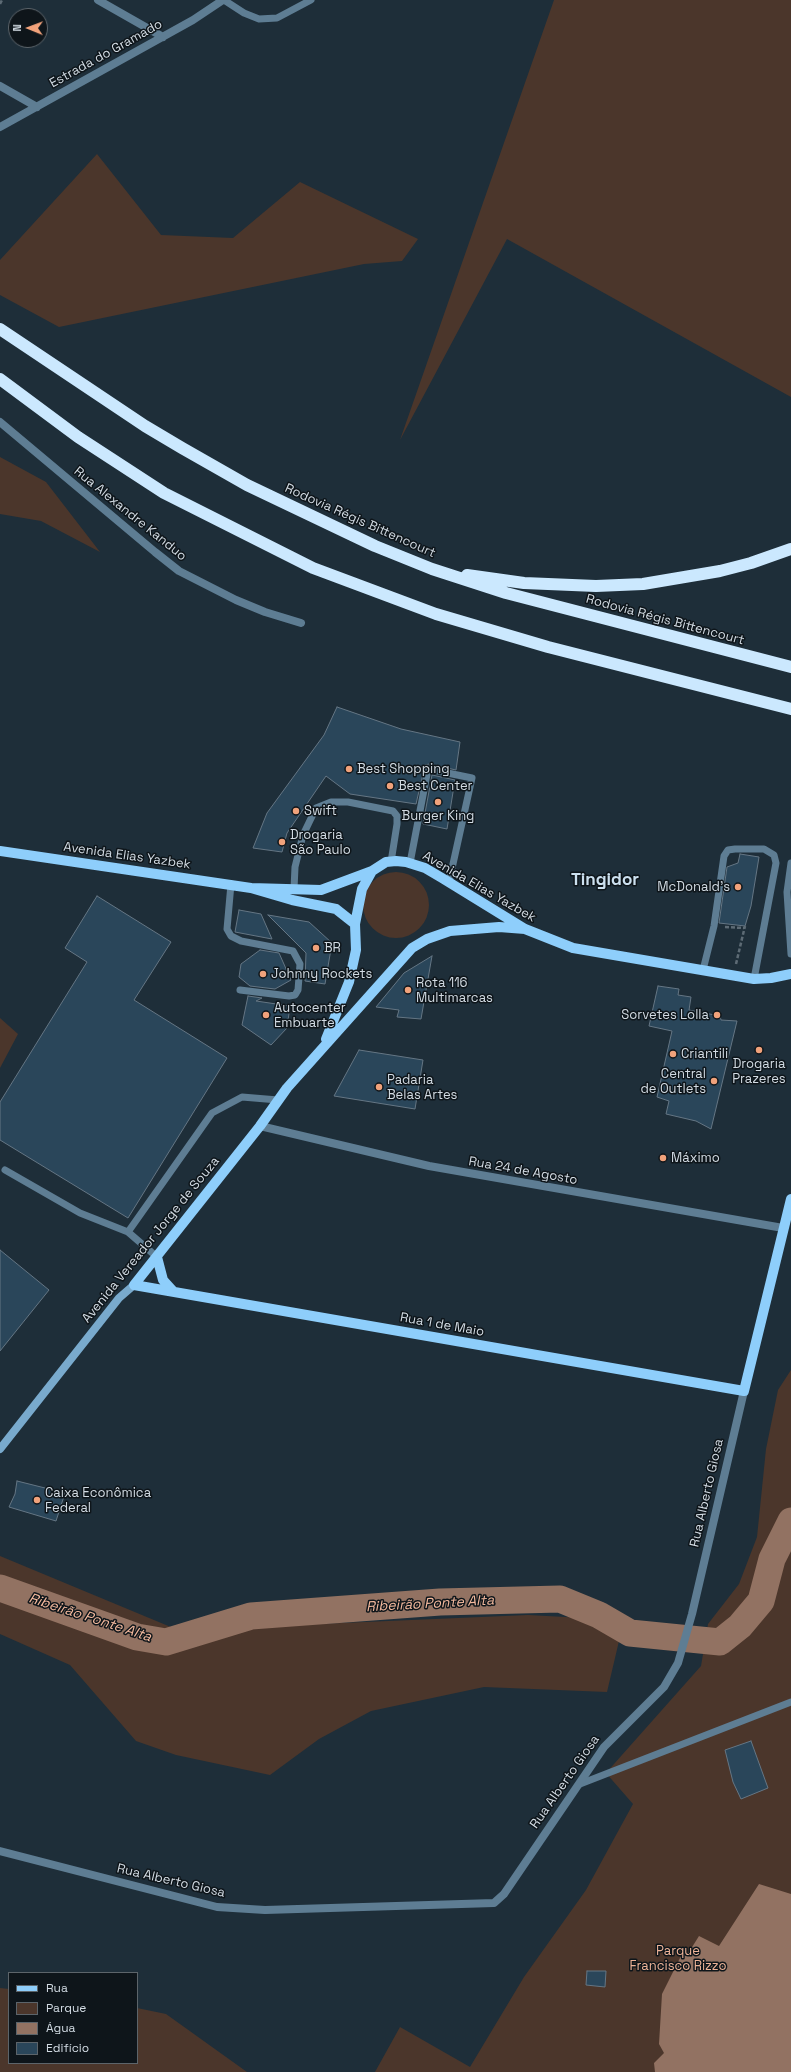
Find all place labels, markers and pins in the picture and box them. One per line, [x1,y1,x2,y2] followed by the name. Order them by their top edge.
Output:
[357,761,450,777] place label: Best Shopping
[344,764,354,774] marker: Best Shopping
[398,778,472,794] place label: Best Center
[385,781,395,791] marker: Best Center
[433,797,443,807] marker: Burger King
[304,803,337,819] place label: Swift
[291,806,301,816] marker: Swift
[402,808,474,824] place label: Burger King
[290,827,351,858] place label: Drogaria São Paulo
[277,837,287,847] marker: Drogaria São Paulo
[657,879,730,895] place label: McDonald's
[733,882,743,892] marker: McDonald's
[324,940,341,956] place label: BR
[311,943,321,953] marker: BR
[271,966,372,982] place label: Johnny Rockets
[258,969,268,979] marker: Johnny Rockets
[416,975,493,1006] place label: Rota 116 Multimarcas
[403,985,413,995] marker: Rota 116 Multimarcas
[274,1000,346,1031] place label: Autocenter Embuarte
[621,1007,709,1023] place label: Sorvetes Lolla
[261,1010,271,1020] marker: Autocenter Embuarte
[712,1010,722,1020] marker: Sorvetes Lolla
[754,1045,764,1055] marker: Drogaria Prazeres
[681,1046,728,1062] place label: Criantili
[668,1049,678,1059] marker: Criantili
[732,1056,786,1087] place label: Drogaria Prazeres
[641,1066,706,1097] place label: Central de Outlets
[387,1072,457,1103] place label: Padaria Belas Artes
[709,1076,719,1086] marker: Central de Outlets
[374,1082,384,1092] marker: Padaria Belas Artes
[671,1150,720,1166] place label: Máximo
[658,1153,668,1163] marker: Máximo
[45,1485,151,1516] place label: Caixa Econômica Federal
[32,1495,42,1505] marker: Caixa Econômica Federal

